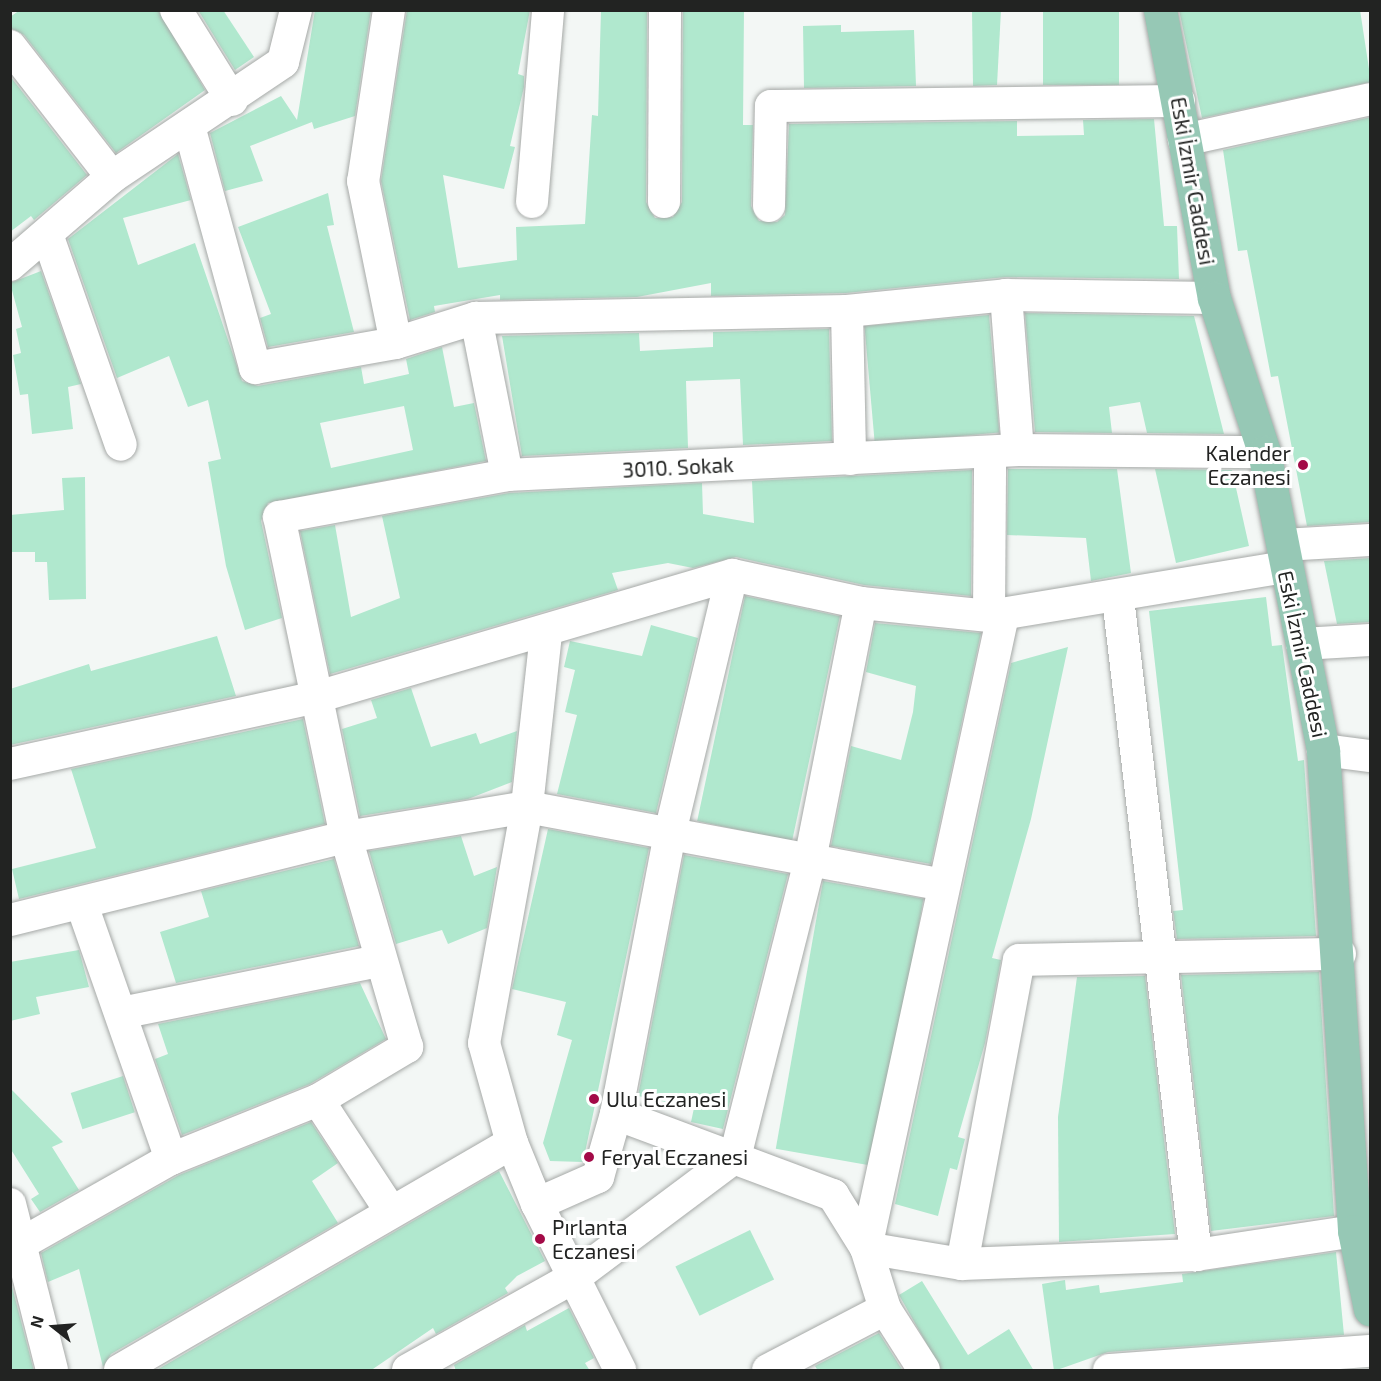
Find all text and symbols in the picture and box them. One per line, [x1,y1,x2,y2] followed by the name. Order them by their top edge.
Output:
[1166,95,1220,267] street label: Eski İzmir Caddesi
[1206,440,1291,490] place label: Kalender Eczanesi
[622,452,734,482] street label: 3010. Sokak
[1296,458,1310,472] marker: Kalender Eczanesi
[1273,568,1333,740] street label: Eski İzmir Caddesi
[606,1086,726,1112] place label: Ulu Eczanesi
[587,1092,601,1106] marker: Ulu Eczanesi
[601,1144,749,1170] place label: Feryal Eczanesi
[582,1150,596,1164] marker: Feryal Eczanesi
[552,1214,636,1264] place label: Pırlanta Eczanesi
[533,1232,547,1246] marker: Pırlanta Eczanesi
[24,1297,84,1357] north arrow
[26,1313,47,1330] text: N

